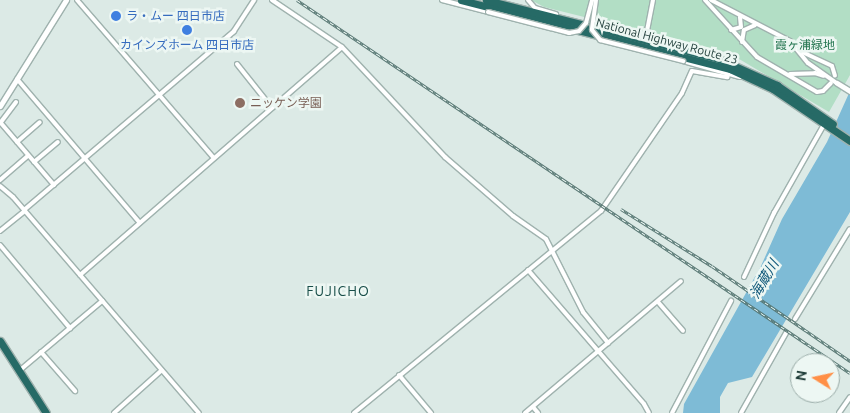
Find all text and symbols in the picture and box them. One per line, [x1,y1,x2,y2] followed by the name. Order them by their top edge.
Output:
[126,9,225,23] place label: ラ・ムー 四日市店
[110,10,122,22] marker: ラ・ムー 四日市店
[595,15,739,67] street label: National Highway Route 23
[181,24,193,36] marker: カインズホーム 四日市店
[120,38,254,52] place label: カインズホーム 四日市店
[775,38,835,52] park label: 霞ヶ浦緑地
[250,96,322,110] place label: ニッケン学園
[234,97,246,109] marker: ニッケン学園
[746,257,782,301] water label: 海蔵川
[305,283,371,299] district label: FUJICHO
[790,353,840,403] north arrow
[792,369,810,382] text: N

